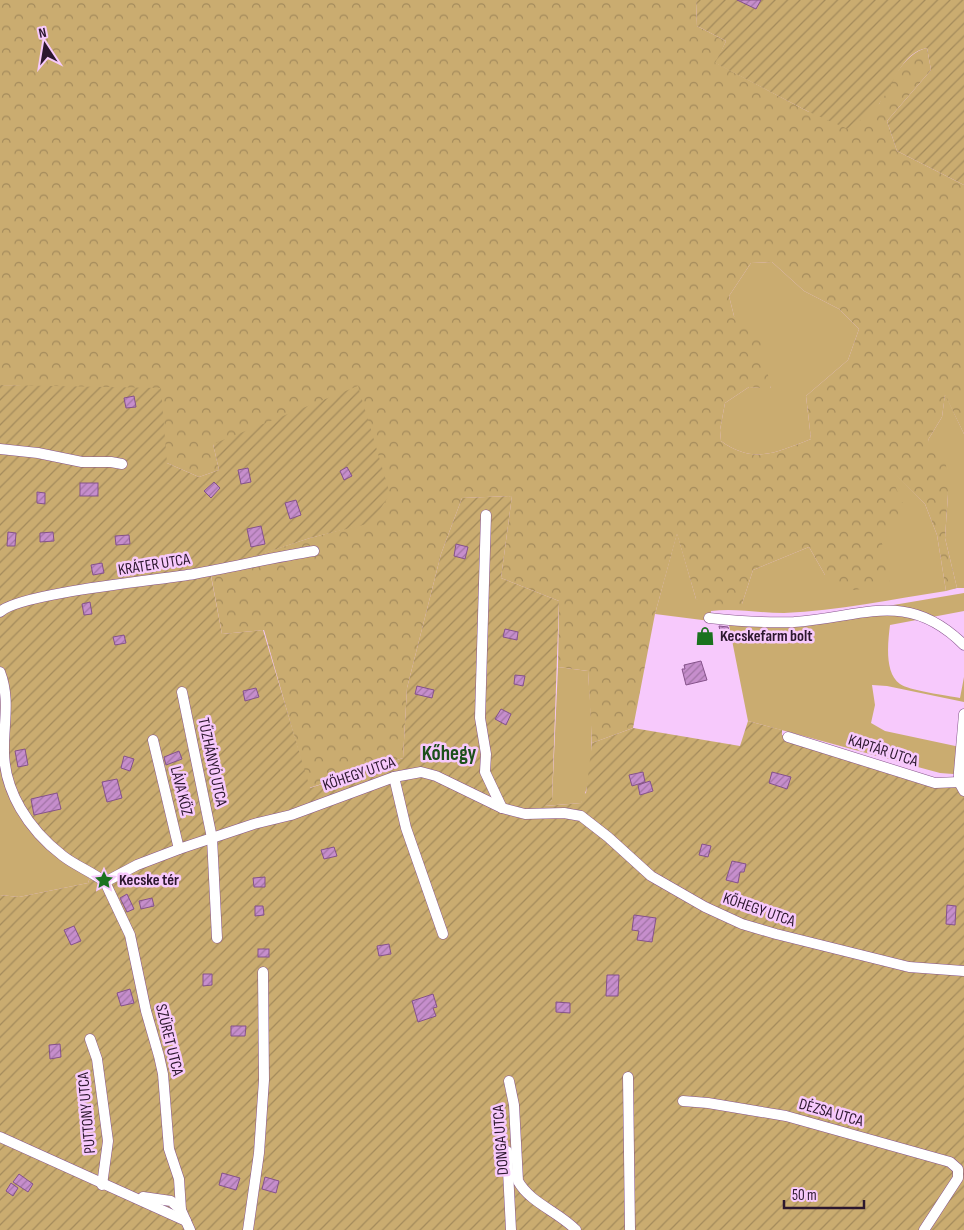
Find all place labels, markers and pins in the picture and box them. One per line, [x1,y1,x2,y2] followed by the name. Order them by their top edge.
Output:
[694,625,716,647] shop icon: Kecskefarm bolt
[720,627,813,646] place label: Kecskefarm bolt
[93,869,115,891] place icon: Kecske tér
[119,871,179,890] place label: Kecske tér

